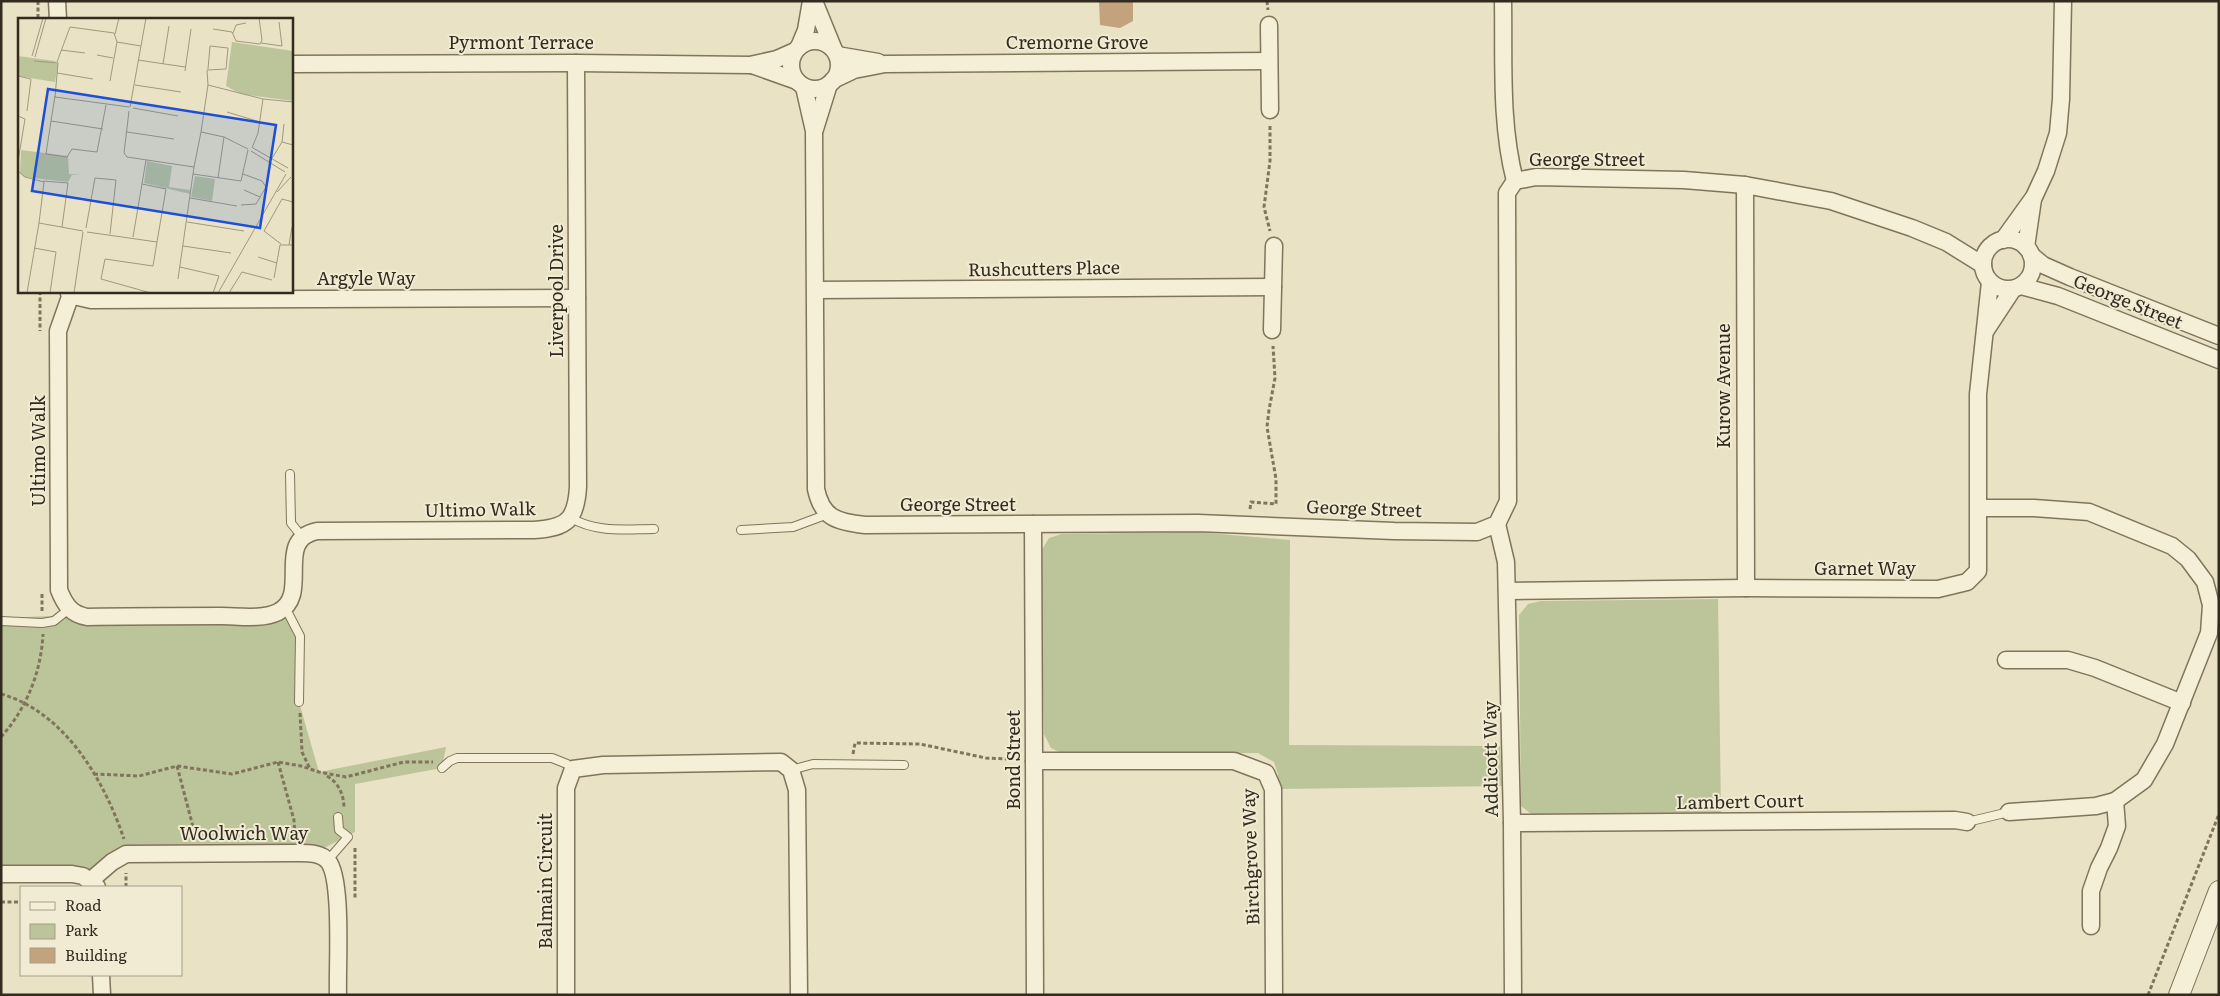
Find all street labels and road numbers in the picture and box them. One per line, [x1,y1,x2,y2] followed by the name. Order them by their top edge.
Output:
[448,28,594,55] street label: Pyrmont Terrace
[1006,28,1148,55] street label: Cremorne Grove
[1529,145,1646,172] street label: George Street
[542,224,569,358] street label: Liverpool Drive
[968,253,1120,282] street label: Rushcutters Place
[317,264,416,291] street label: Argyle Way
[2070,266,2188,335] street label: George Street
[1709,323,1736,449] street label: Kurow Avenue
[24,394,51,507] street label: Ultimo Walk
[900,490,1017,517] street label: George Street
[1306,492,1423,523] street label: George Street
[424,494,537,523] street label: Ultimo Walk
[1814,554,1917,581] street label: Garnet Way
[1475,700,1504,818] street label: Addicott Way
[999,709,1026,810] street label: Bond Street
[1676,786,1805,815] street label: Lambert Court
[1234,787,1265,926] street label: Birchgrove Way
[531,812,558,949] street label: Balmain Circuit
[180,819,309,846] street label: Woolwich Way

